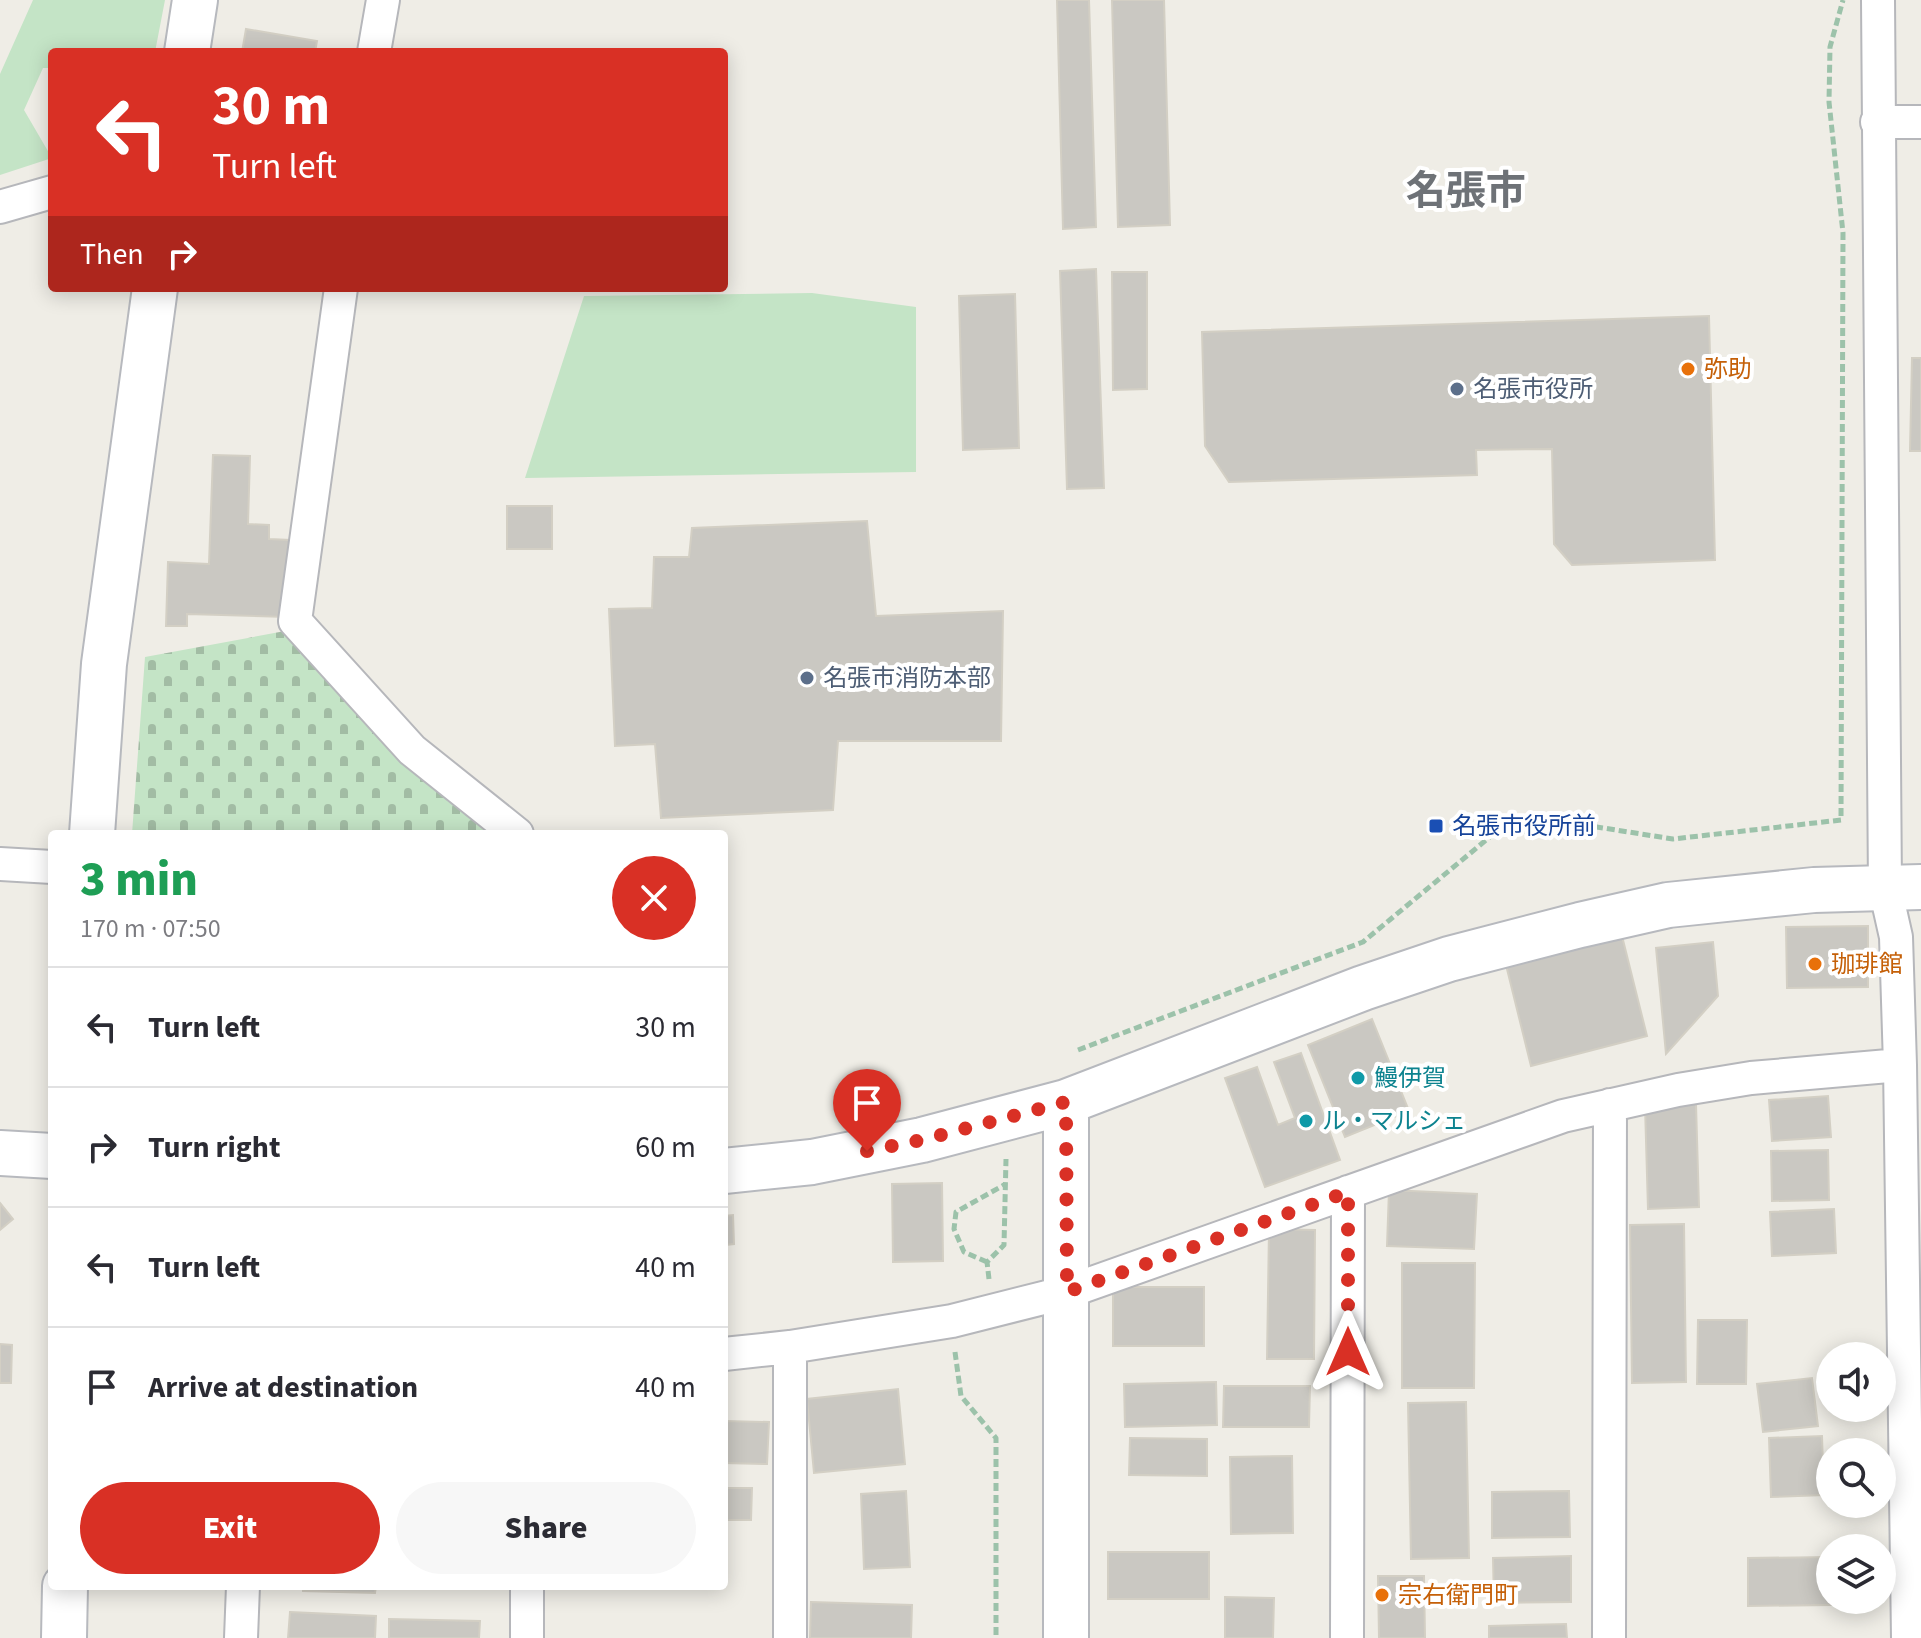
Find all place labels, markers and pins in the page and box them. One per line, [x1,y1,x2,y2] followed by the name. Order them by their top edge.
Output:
[1704,352,1752,387] place label: 弥助
[1679,360,1697,378] marker: 弥助
[1473,372,1593,407] place label: 名張市役所
[1448,380,1466,398] marker: 名張市役所
[823,661,991,696] place label: 名張市消防本部
[798,669,816,687] marker: 名張市消防本部
[1452,809,1596,844] place label: 名張市役所前
[1427,817,1445,835] marker: 名張市役所前
[1831,947,1903,982] place label: 珈琲館
[1806,955,1824,973] marker: 珈琲館
[1374,1061,1446,1096] place label: 鰻伊賀
[833,1069,901,1151] pin
[1349,1069,1367,1087] marker: 鰻伊賀
[1322,1104,1466,1139] place label: ル・マルシェ
[1297,1112,1315,1130] marker: ル・マルシェ
[1398,1578,1518,1613] place label: 宗右衛門町
[1373,1586,1391,1604] marker: 宗右衛門町

